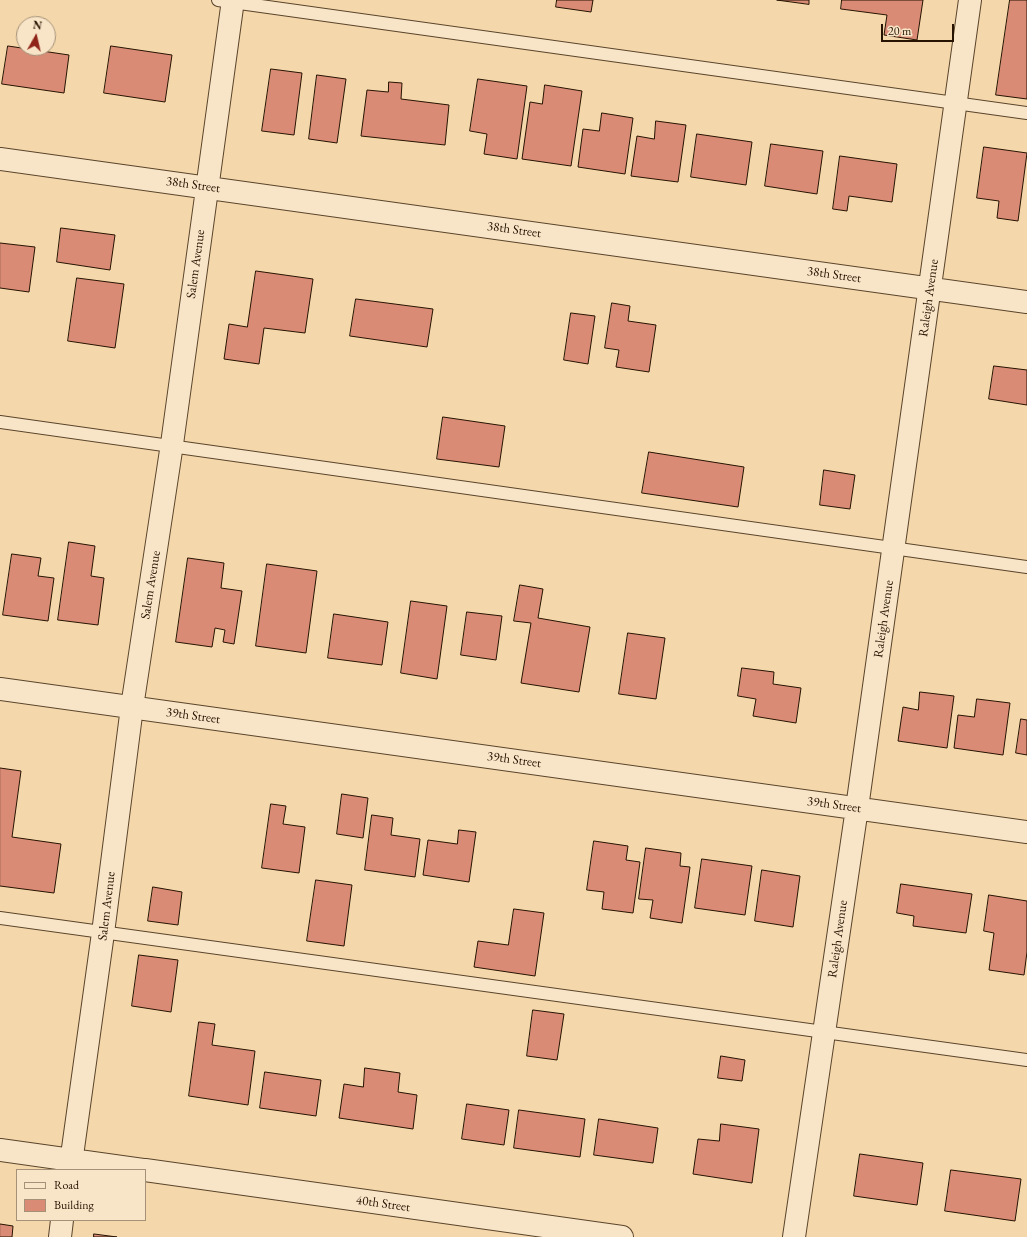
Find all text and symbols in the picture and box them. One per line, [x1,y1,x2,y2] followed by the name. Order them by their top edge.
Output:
[16,16,56,56] north arrow
[883,16,956,42] scale bar
[32,18,43,33] text: N
[888,23,911,39] text: 20 m
[165,173,221,197] street label: 38th Street
[486,218,542,242] street label: 38th Street
[183,229,209,299] street label: Salem Avenue
[916,258,942,338] street label: Raleigh Avenue
[806,263,862,287] street label: 38th Street
[138,549,164,621] street label: Salem Avenue
[871,579,897,659] street label: Raleigh Avenue
[165,704,221,728] street label: 39th Street
[486,748,542,772] street label: 39th Street
[806,793,862,817] street label: 39th Street
[95,871,119,941] street label: Salem Avenue
[825,899,851,979] street label: Raleigh Avenue
[16,1169,146,1221] legend
[54,1177,79,1193] text: Road
[355,1192,411,1216] street label: 40th Street
[54,1197,94,1213] text: Building

